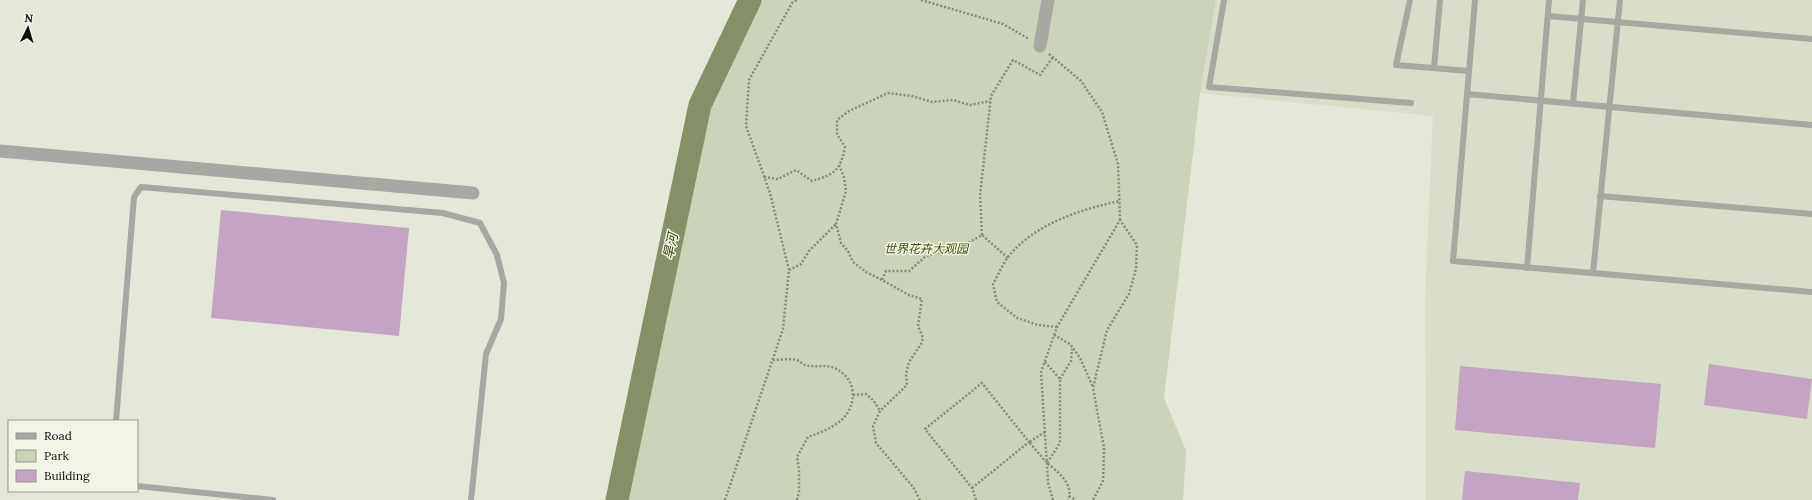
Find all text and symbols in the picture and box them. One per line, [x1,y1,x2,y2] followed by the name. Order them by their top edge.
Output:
[8,8,48,48] north arrow
[24,11,34,25] text: N
[659,229,682,261] water label: 旱河
[884,241,970,256] park label: 世界花卉大观园
[8,420,138,492] legend
[44,428,72,443] text: Road
[44,448,70,463] text: Park
[44,468,90,483] text: Building

